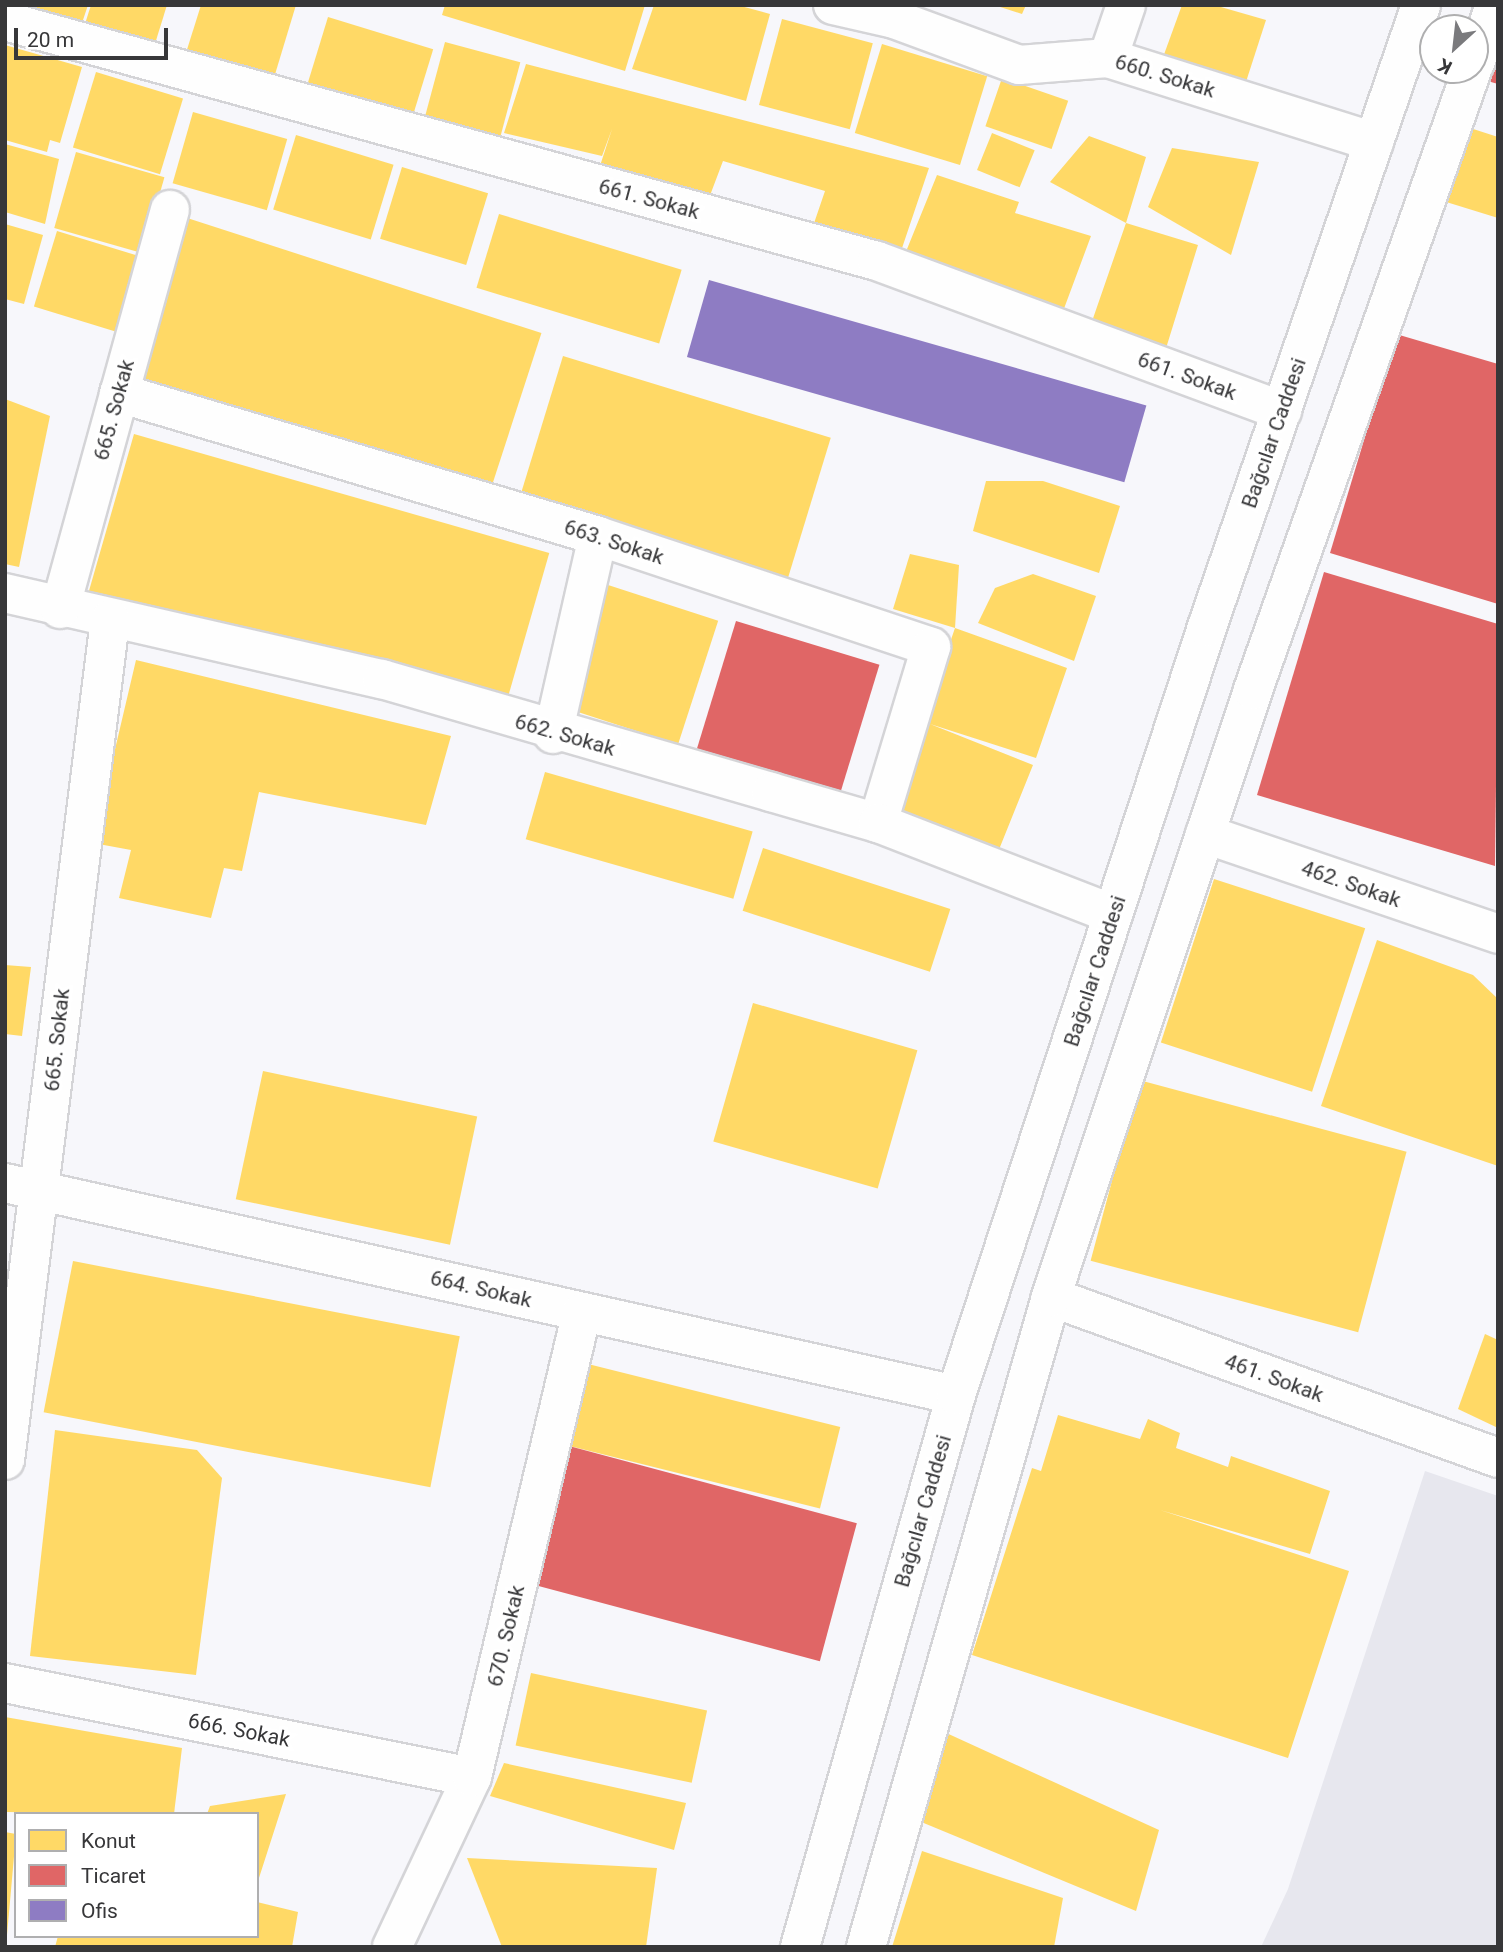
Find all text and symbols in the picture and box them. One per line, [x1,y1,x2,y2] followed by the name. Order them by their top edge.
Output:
[18,14,172,58] scale bar
[1419,14,1489,84] north arrow
[27,28,74,52] text: 20 m
[1112,49,1218,103] street label: 660. Sokak
[1435,53,1456,79] text: K
[596,173,702,225] street label: 661. Sokak
[1134,346,1240,406] street label: 661. Sokak
[1236,355,1312,511] street label: Bağcılar Caddesi
[88,357,140,463] street label: 665. Sokak
[561,514,667,570] street label: 663. Sokak
[512,709,618,761] street label: 662. Sokak
[1298,855,1404,913] street label: 462. Sokak
[1059,892,1131,1050] street label: Bağcılar Caddesi
[39,987,75,1093] street label: 665. Sokak
[428,1265,534,1313] street label: 664. Sokak
[1221,1348,1327,1408] street label: 461. Sokak
[889,1432,957,1590] street label: Bağcılar Caddesi
[482,1583,530,1689] street label: 670. Sokak
[186,1708,292,1752] street label: 666. Sokak
[14,1812,259,1938] legend
[81,1829,136,1853] text: Konut
[81,1864,146,1888] text: Ticaret
[81,1899,118,1923] text: Ofis

